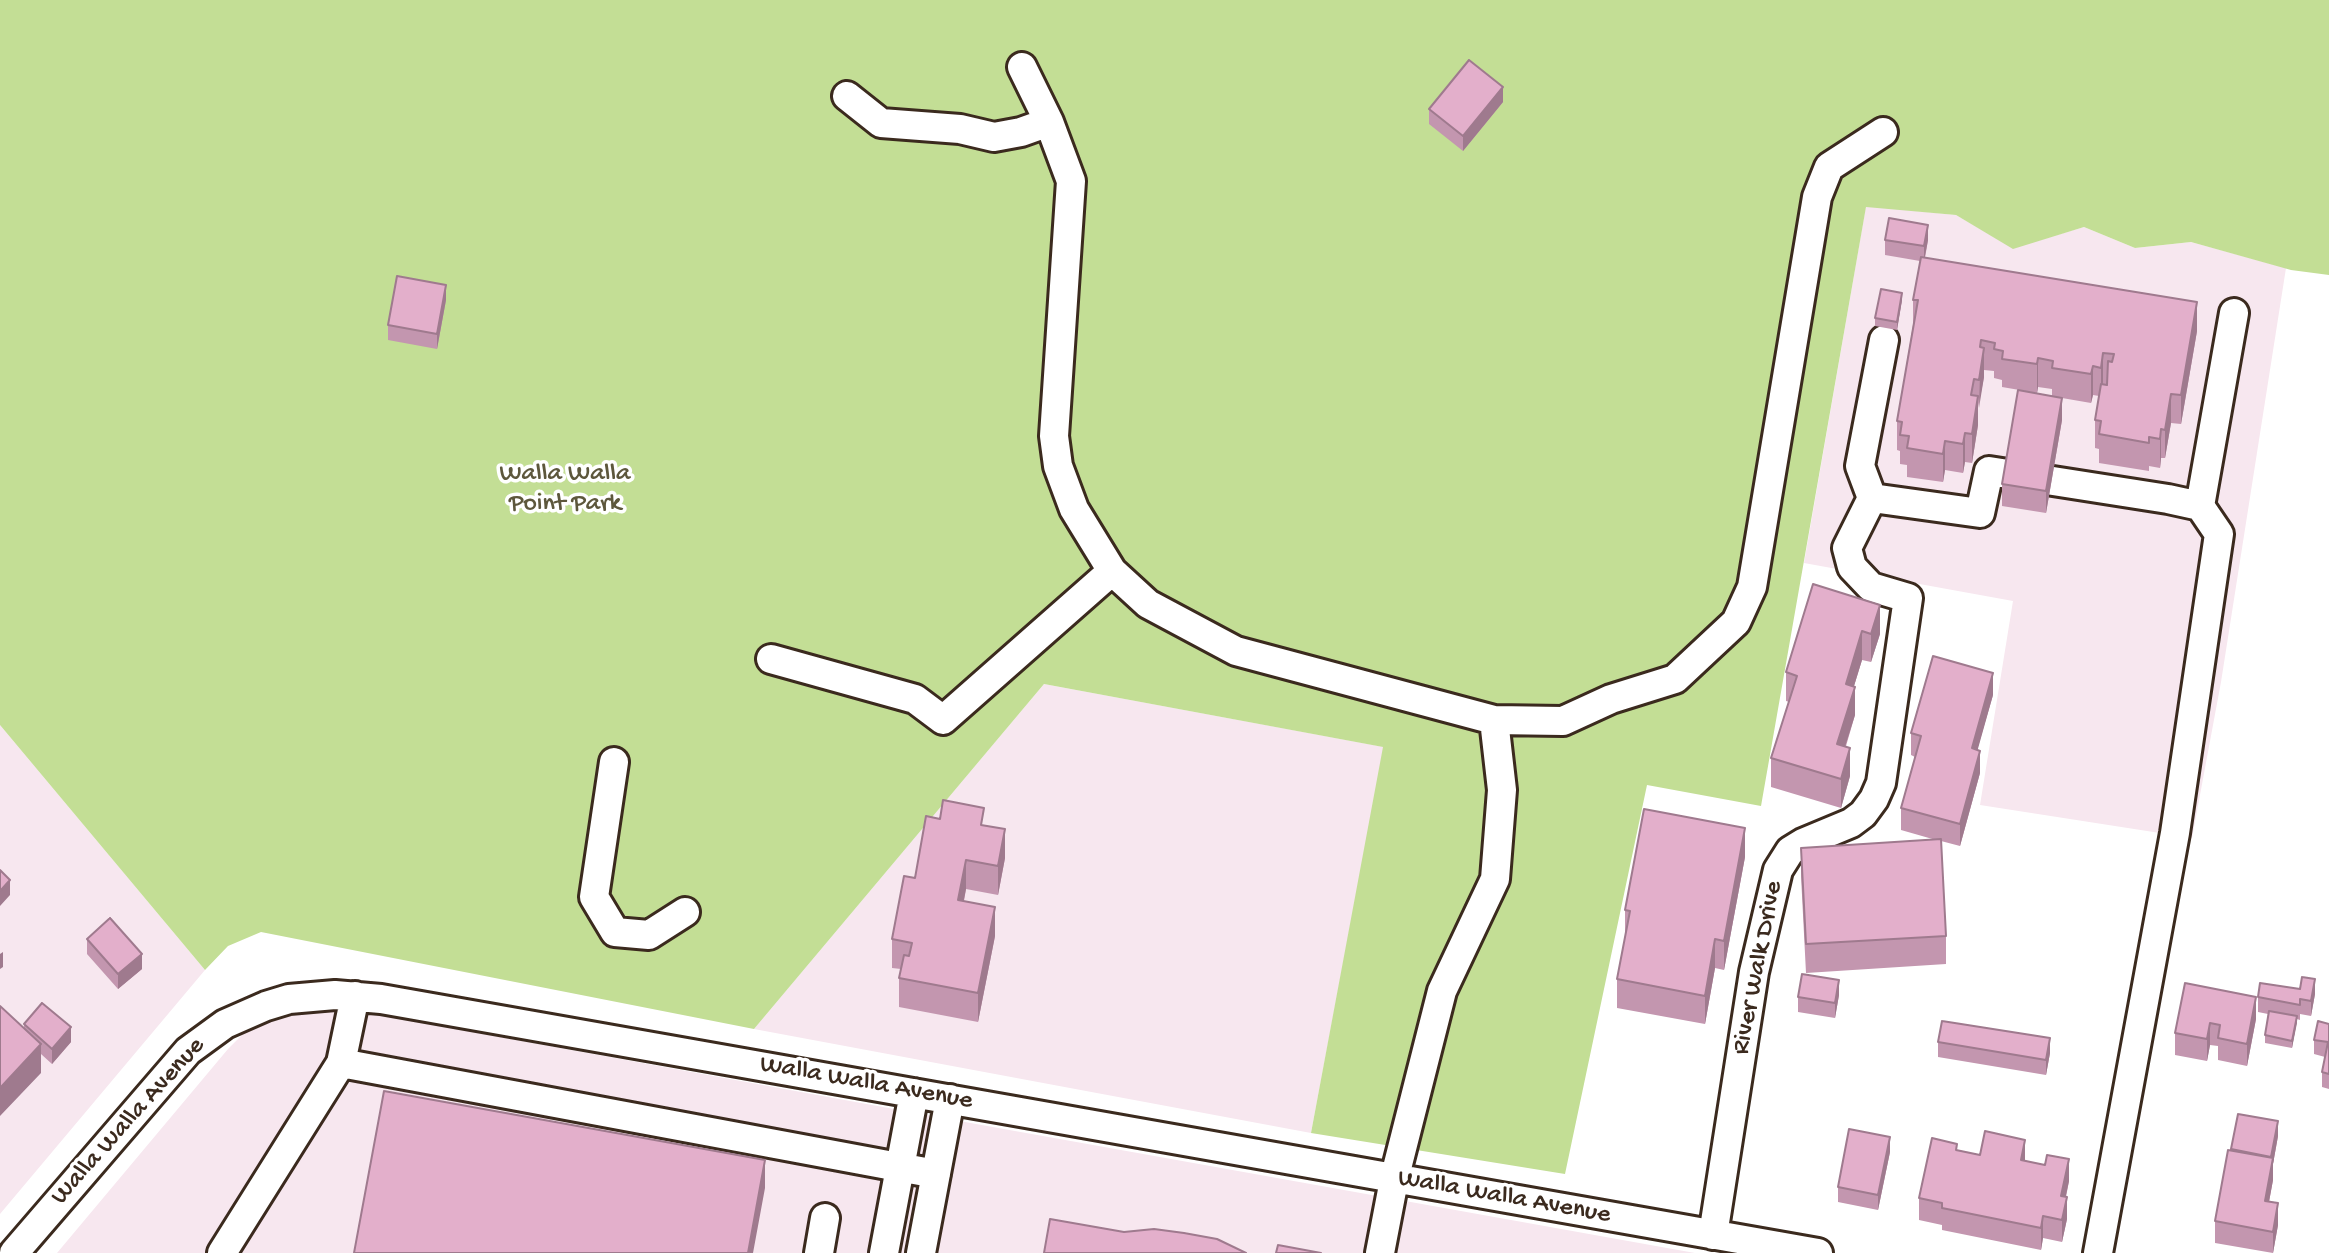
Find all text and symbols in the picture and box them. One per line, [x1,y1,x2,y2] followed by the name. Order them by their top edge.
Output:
[499,459,631,520] park label: Walla Walla Point Park
[1727,879,1791,1057] street label: River Walk Drive
[45,1032,213,1212] street label: Walla Walla Avenue
[757,1050,975,1118] street label: Walla Walla Avenue
[1395,1164,1613,1232] street label: Walla Walla Avenue

